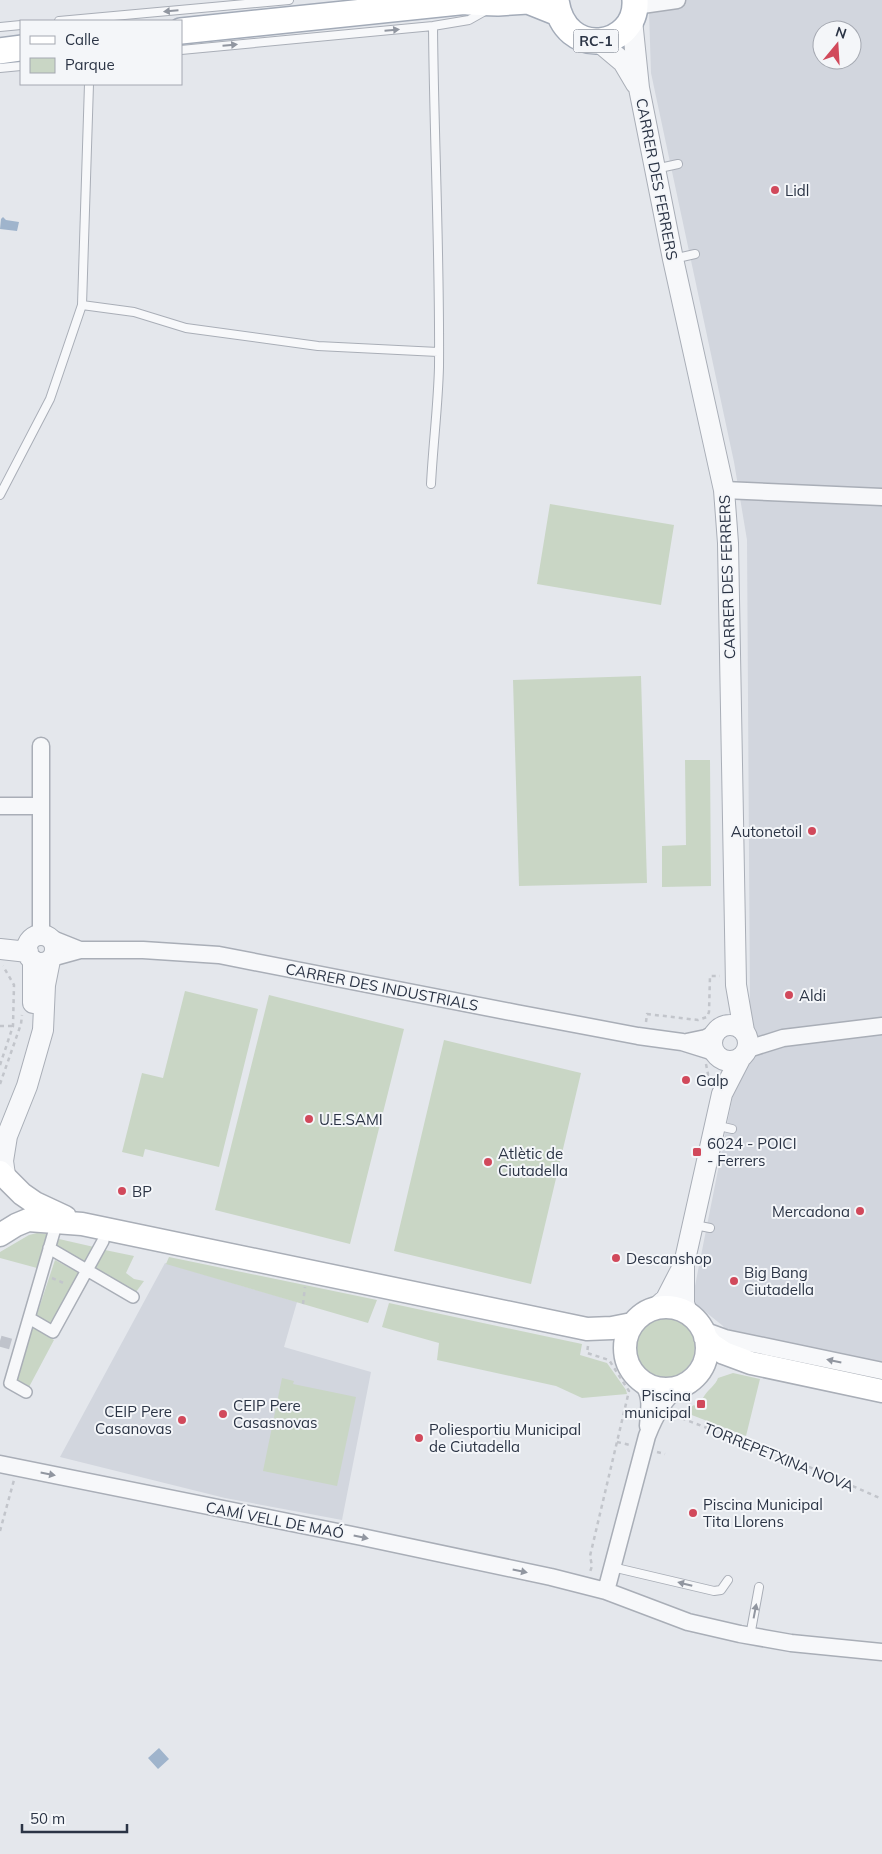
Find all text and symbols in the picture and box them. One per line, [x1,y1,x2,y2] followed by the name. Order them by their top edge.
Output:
[163,7,179,15] one-way arrow
[20,20,182,85] legend
[812,20,862,70] north arrow
[833,22,849,43] text: N
[384,26,400,34] one-way arrow
[574,29,618,52] road number: RC-1
[65,30,99,49] text: Calle
[222,41,238,49] one-way arrow
[65,55,115,74] text: Parque
[632,96,682,262] street label: CARRER DES FERRERS
[785,181,809,200] place label: Lidl
[769,184,781,196] marker: Lidl
[715,494,739,660] street label: CARRER DES FERRERS
[731,822,802,841] place label: Autonetoil
[806,825,818,837] marker: Autonetoil
[284,959,480,1015] street label: CARRER DES INDUSTRIALS
[799,986,826,1005] place label: Aldi
[783,989,795,1001] marker: Aldi
[696,1071,729,1090] place label: Galp
[680,1074,692,1086] marker: Galp
[319,1110,383,1129] place label: U.E.SAMI
[303,1113,315,1125] marker: U.E.SAMI
[707,1134,797,1170] place label: 6024 - POICI - Ferrers
[498,1144,568,1180] place label: Atlètic de Ciutadella
[691,1146,703,1158] marker: 6024 - POICI - Ferrers
[482,1156,494,1168] marker: Atlètic de Ciutadella
[132,1182,152,1201] place label: BP
[116,1185,128,1197] marker: BP
[772,1202,850,1221] place label: Mercadona
[854,1205,866,1217] marker: Mercadona
[626,1249,712,1268] place label: Descanshop
[610,1252,622,1264] marker: Descanshop
[744,1263,814,1299] place label: Big Bang Ciutadella
[728,1275,740,1287] marker: Big Bang Ciutadella
[827,1357,842,1365] one-way arrow
[624,1386,691,1422] place label: Piscina municipal
[233,1396,317,1432] place label: CEIP Pere Casasnovas
[695,1398,707,1410] marker: Piscina municipal
[95,1402,172,1438] place label: CEIP Pere Casanovas
[217,1408,229,1420] marker: CEIP Pere Casasnovas
[176,1414,188,1426] marker: CEIP Pere Casanovas
[701,1418,857,1496] street label: TORREPETXINA NOVA
[429,1420,581,1456] place label: Poliesportiu Municipal de Ciutadella
[413,1432,425,1444] marker: Poliesportiu Municipal de Ciutadella
[40,1470,56,1478] one-way arrow
[703,1495,823,1531] place label: Piscina Municipal Tita Llorens
[204,1497,346,1543] street label: CAMÍ VELL DE MAÓ
[687,1507,699,1519] marker: Piscina Municipal Tita Llorens
[354,1533,369,1541] one-way arrow
[513,1567,529,1575] one-way arrow
[678,1580,693,1588] one-way arrow
[751,1603,759,1619] one-way arrow
[22,1802,128,1834] scale bar
[30,1809,65,1828] text: 50 m

